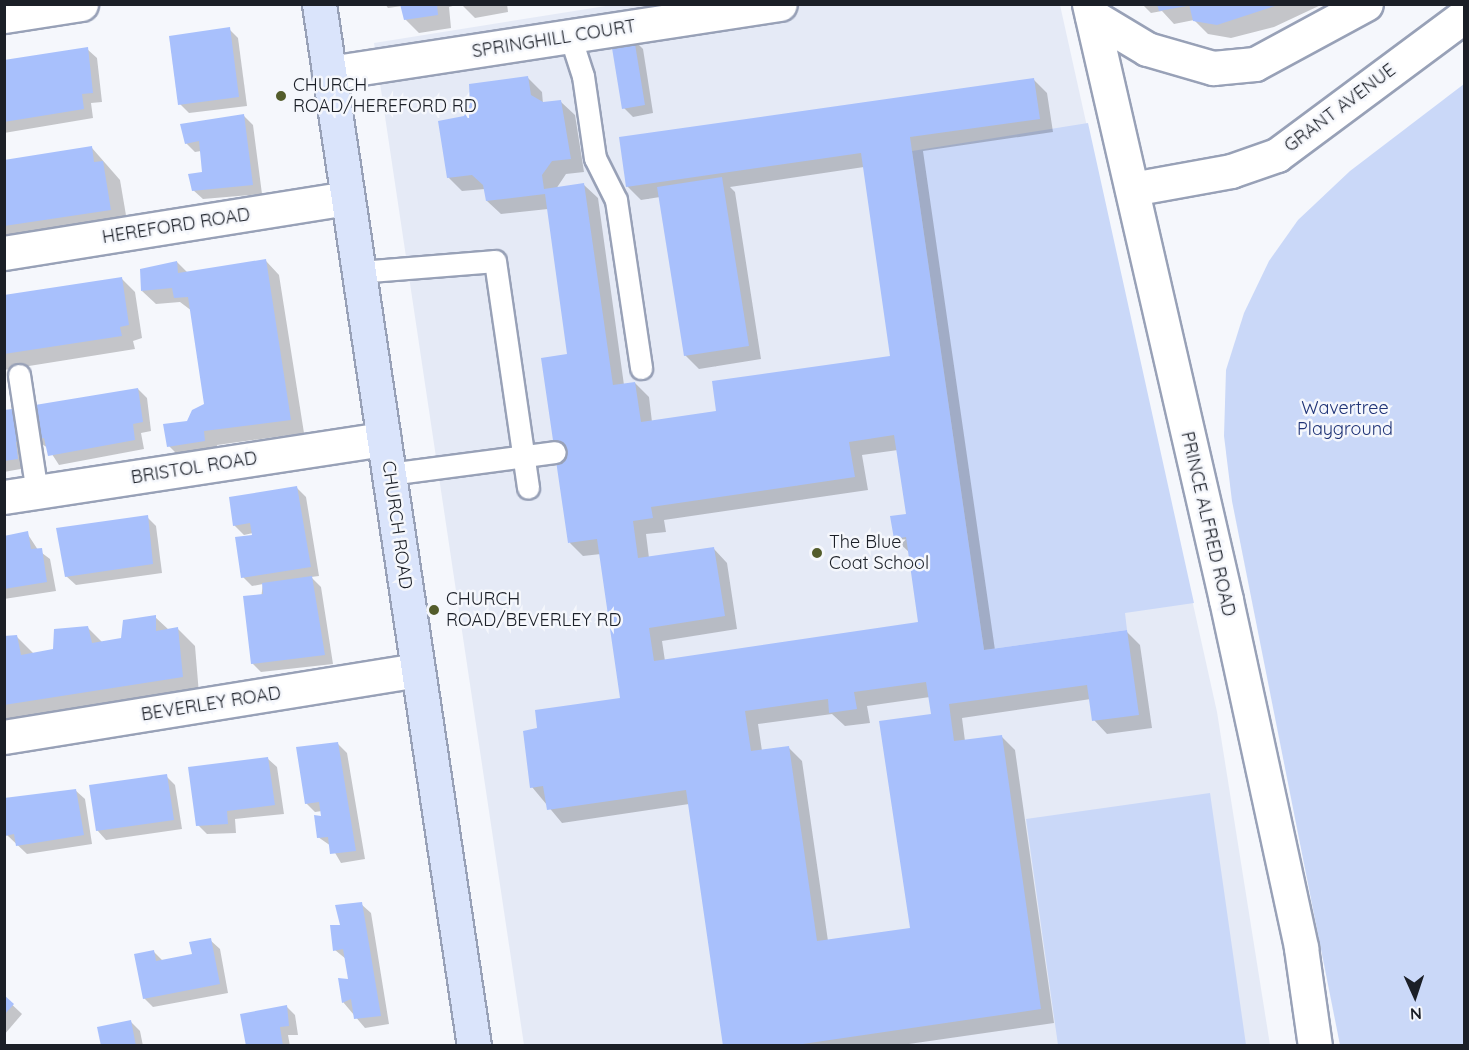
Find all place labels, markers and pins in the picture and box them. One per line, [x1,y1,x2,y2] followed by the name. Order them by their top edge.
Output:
[293,75,477,118] place label: CHURCH ROAD/HEREFORD RD
[274,89,288,103] marker: CHURCH ROAD/HEREFORD RD
[829,532,929,574] place label: The Blue Coat School
[810,546,824,560] marker: The Blue Coat School
[446,589,622,632] place label: CHURCH ROAD/BEVERLEY RD
[427,603,441,617] marker: CHURCH ROAD/BEVERLEY RD

